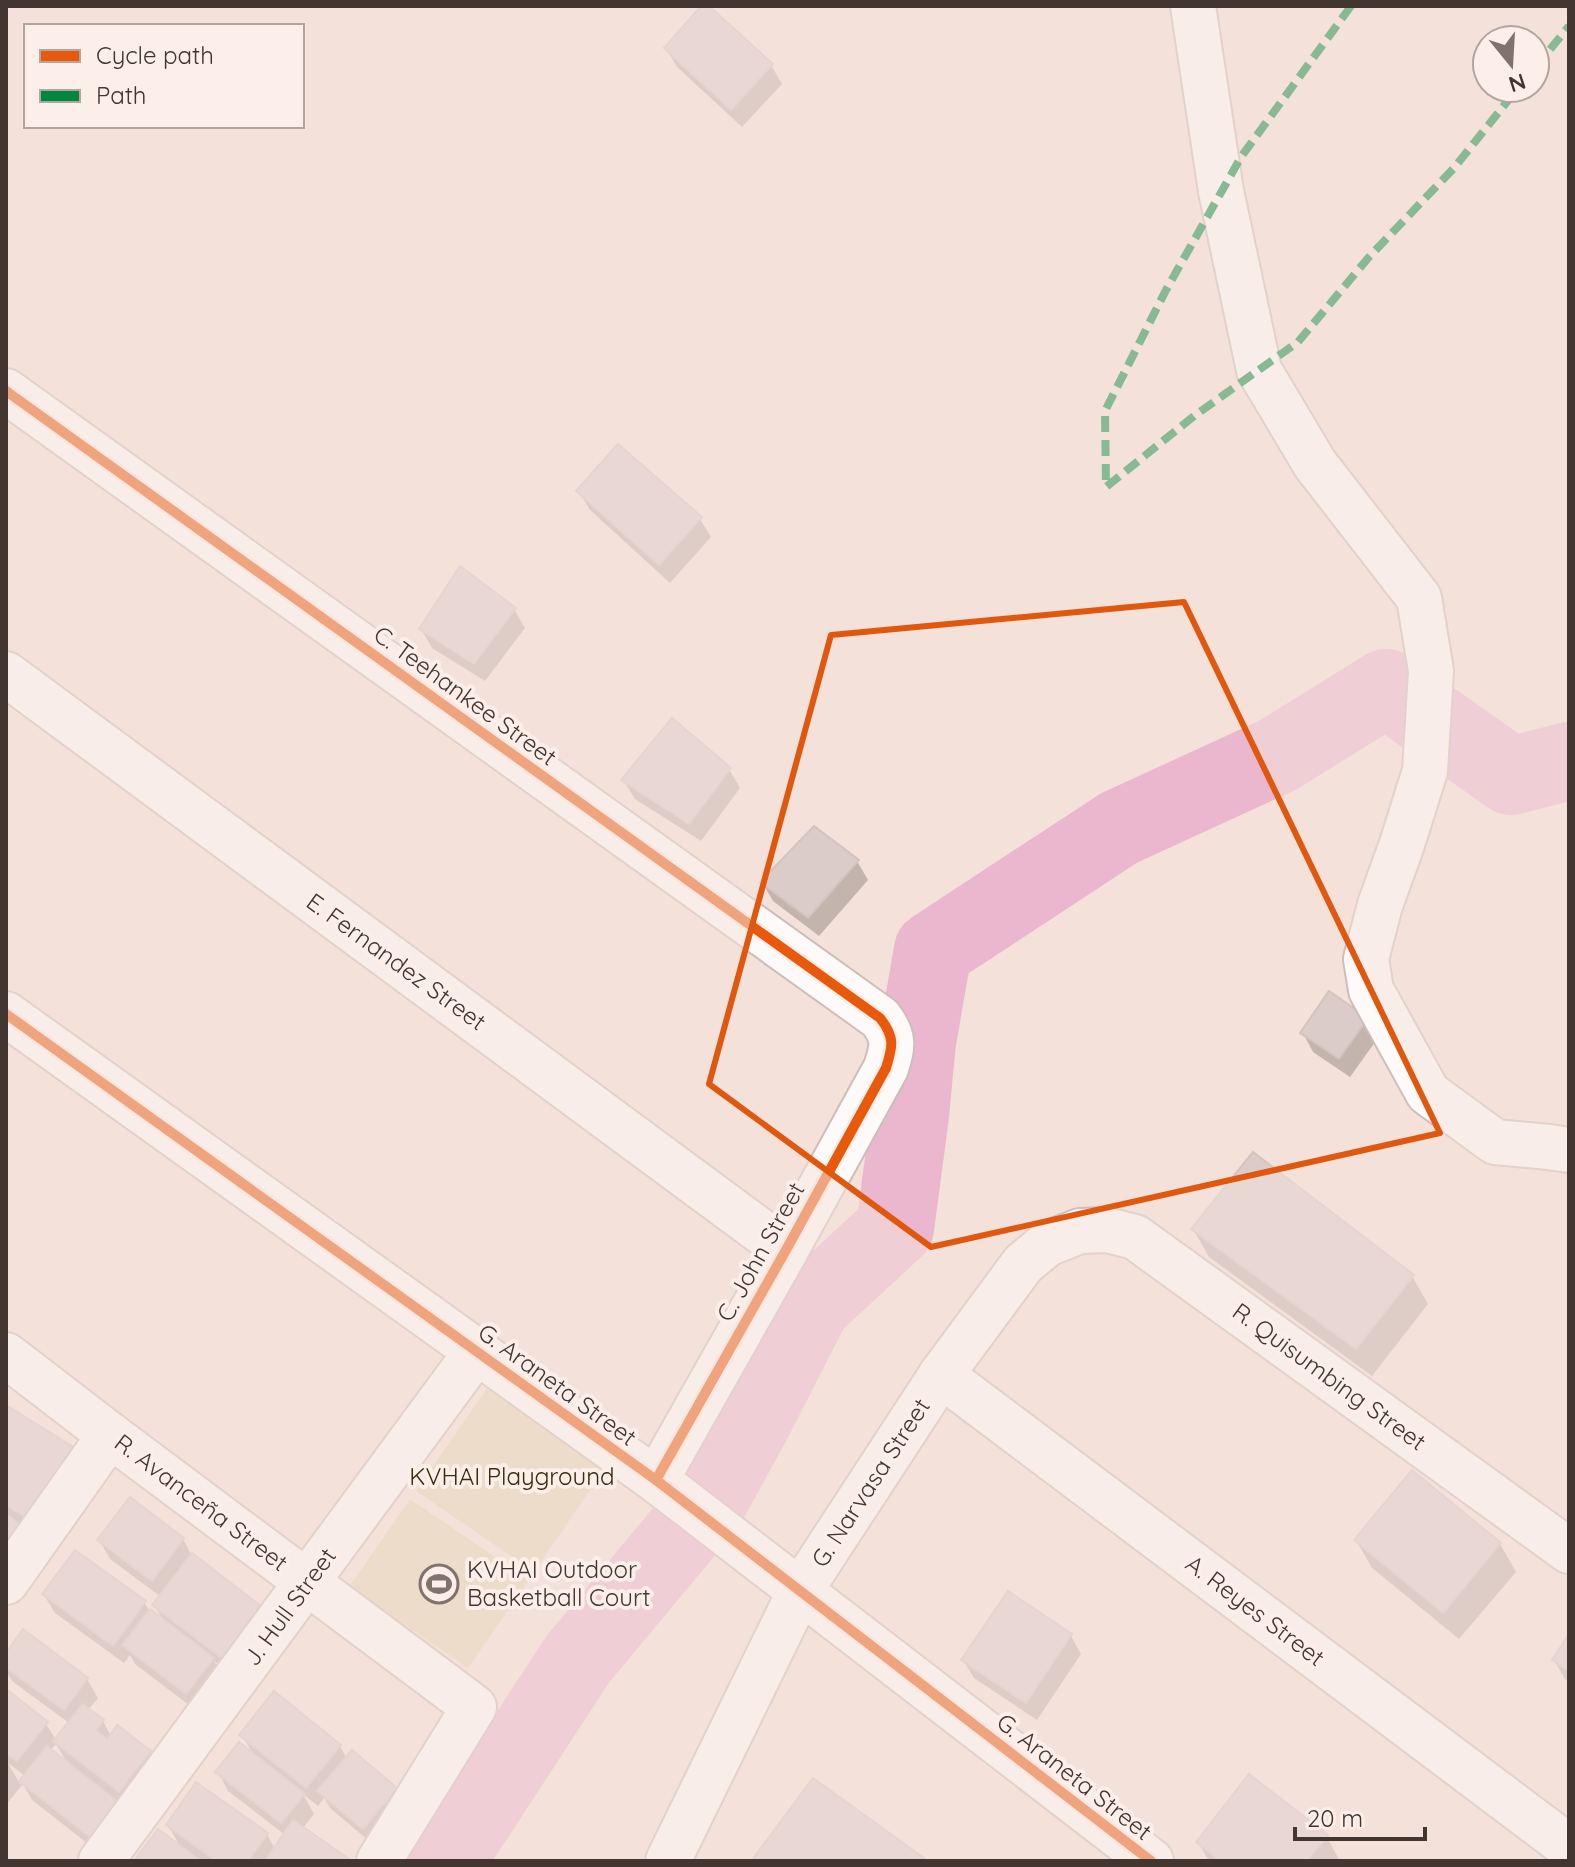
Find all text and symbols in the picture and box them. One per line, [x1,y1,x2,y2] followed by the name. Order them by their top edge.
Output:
[24,24,304,128] legend
[1471,24,1551,104] north arrow
[96,40,214,70] text: Cycle path
[1505,67,1529,99] text: N
[96,80,147,110] text: Path
[368,619,563,772] street label: C. Teehankee Street
[301,886,492,1036] street label: E. Fernandez Street
[710,1177,811,1326] street label: C. John Street
[1227,1296,1432,1456] street label: R. Quisumbing Street
[472,1317,643,1452] street label: G. Araneta Street
[804,1392,936,1573] street label: G. Narvasa Street
[109,1427,294,1577] street label: R. Avanceña Street
[409,1461,615,1491] park label: KVHAI Playground
[236,1541,342,1671] street label: J. Hull Street
[1180,1548,1331,1672] street label: A. Reyes Street
[467,1554,650,1612] place label: KVHAI Outdoor Basketball Court
[418,1563,460,1605] sports icon: KVHAI Outdoor Basketball Court
[991,1706,1158,1846] street label: G. Araneta Street
[1295,1791,1425,1841] scale bar
[1307,1803,1363,1833] text: 20 m

